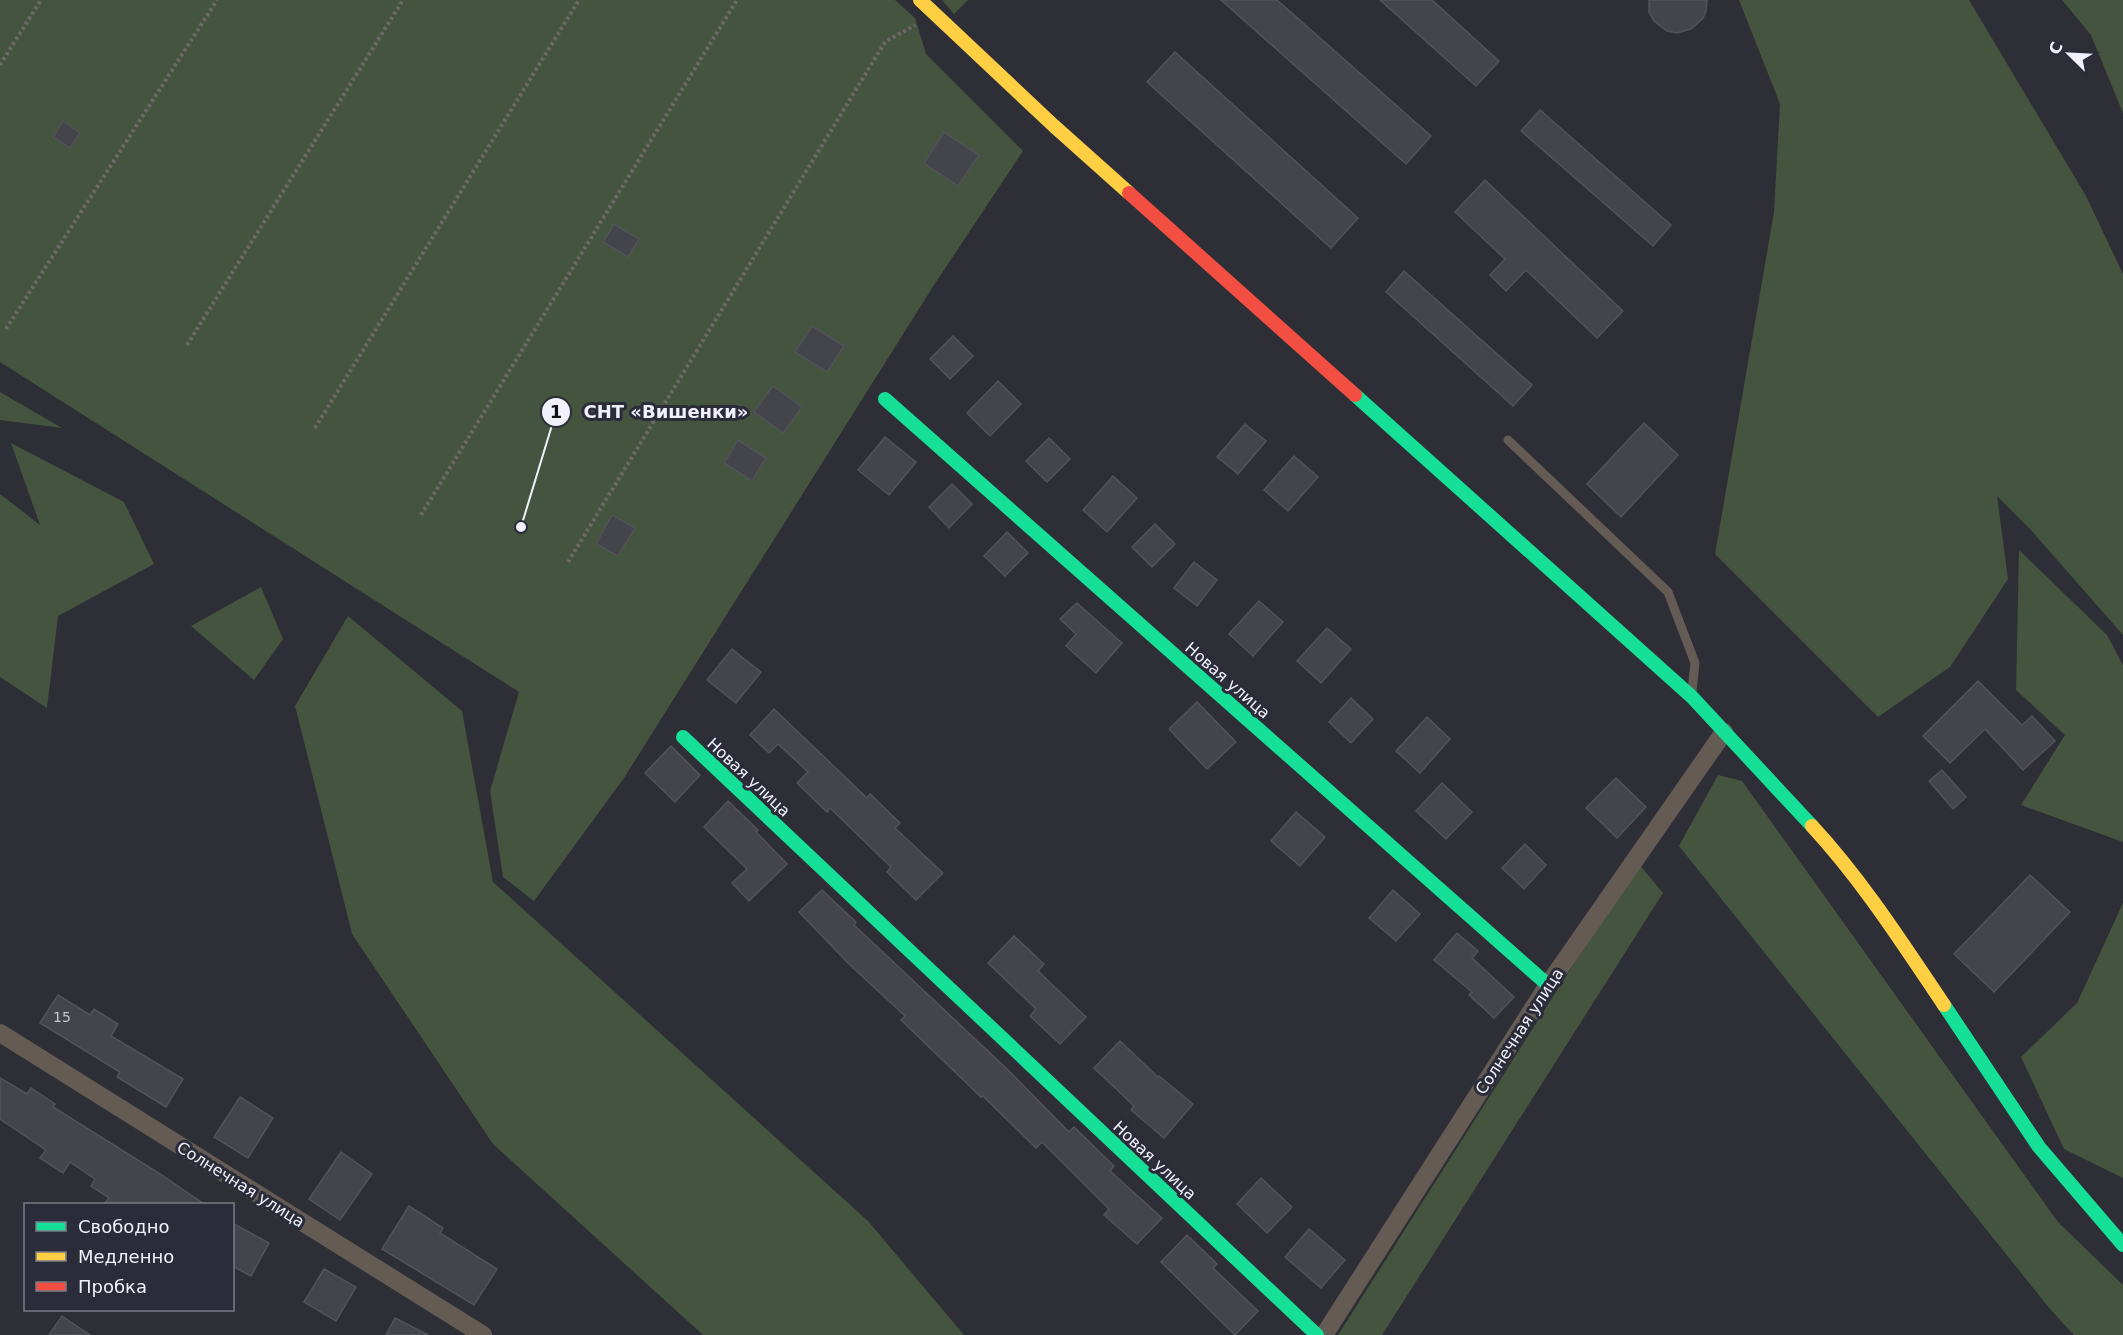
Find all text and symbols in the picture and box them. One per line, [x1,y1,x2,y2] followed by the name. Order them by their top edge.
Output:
[2039,24,2099,84] north arrow
[2045,39,2067,57] text: С
[541,394,760,430] callout: СНТ «Вишенки»
[550,401,562,422] text: 1
[584,401,749,422] text: СНТ «Вишенки»
[1181,638,1274,723] street label: Новая улица
[703,734,794,821] street label: Новая улица
[1471,965,1567,1098] street label: Солнечная улица
[53,1009,71,1025] house number: 15
[1109,1117,1200,1204] street label: Новая улица
[173,1137,308,1231] street label: Солнечная улица
[24,1203,234,1311] legend
[78,1216,170,1237] text: Свободно
[78,1246,174,1267] text: Медленно
[78,1276,147,1297] text: Пробка

